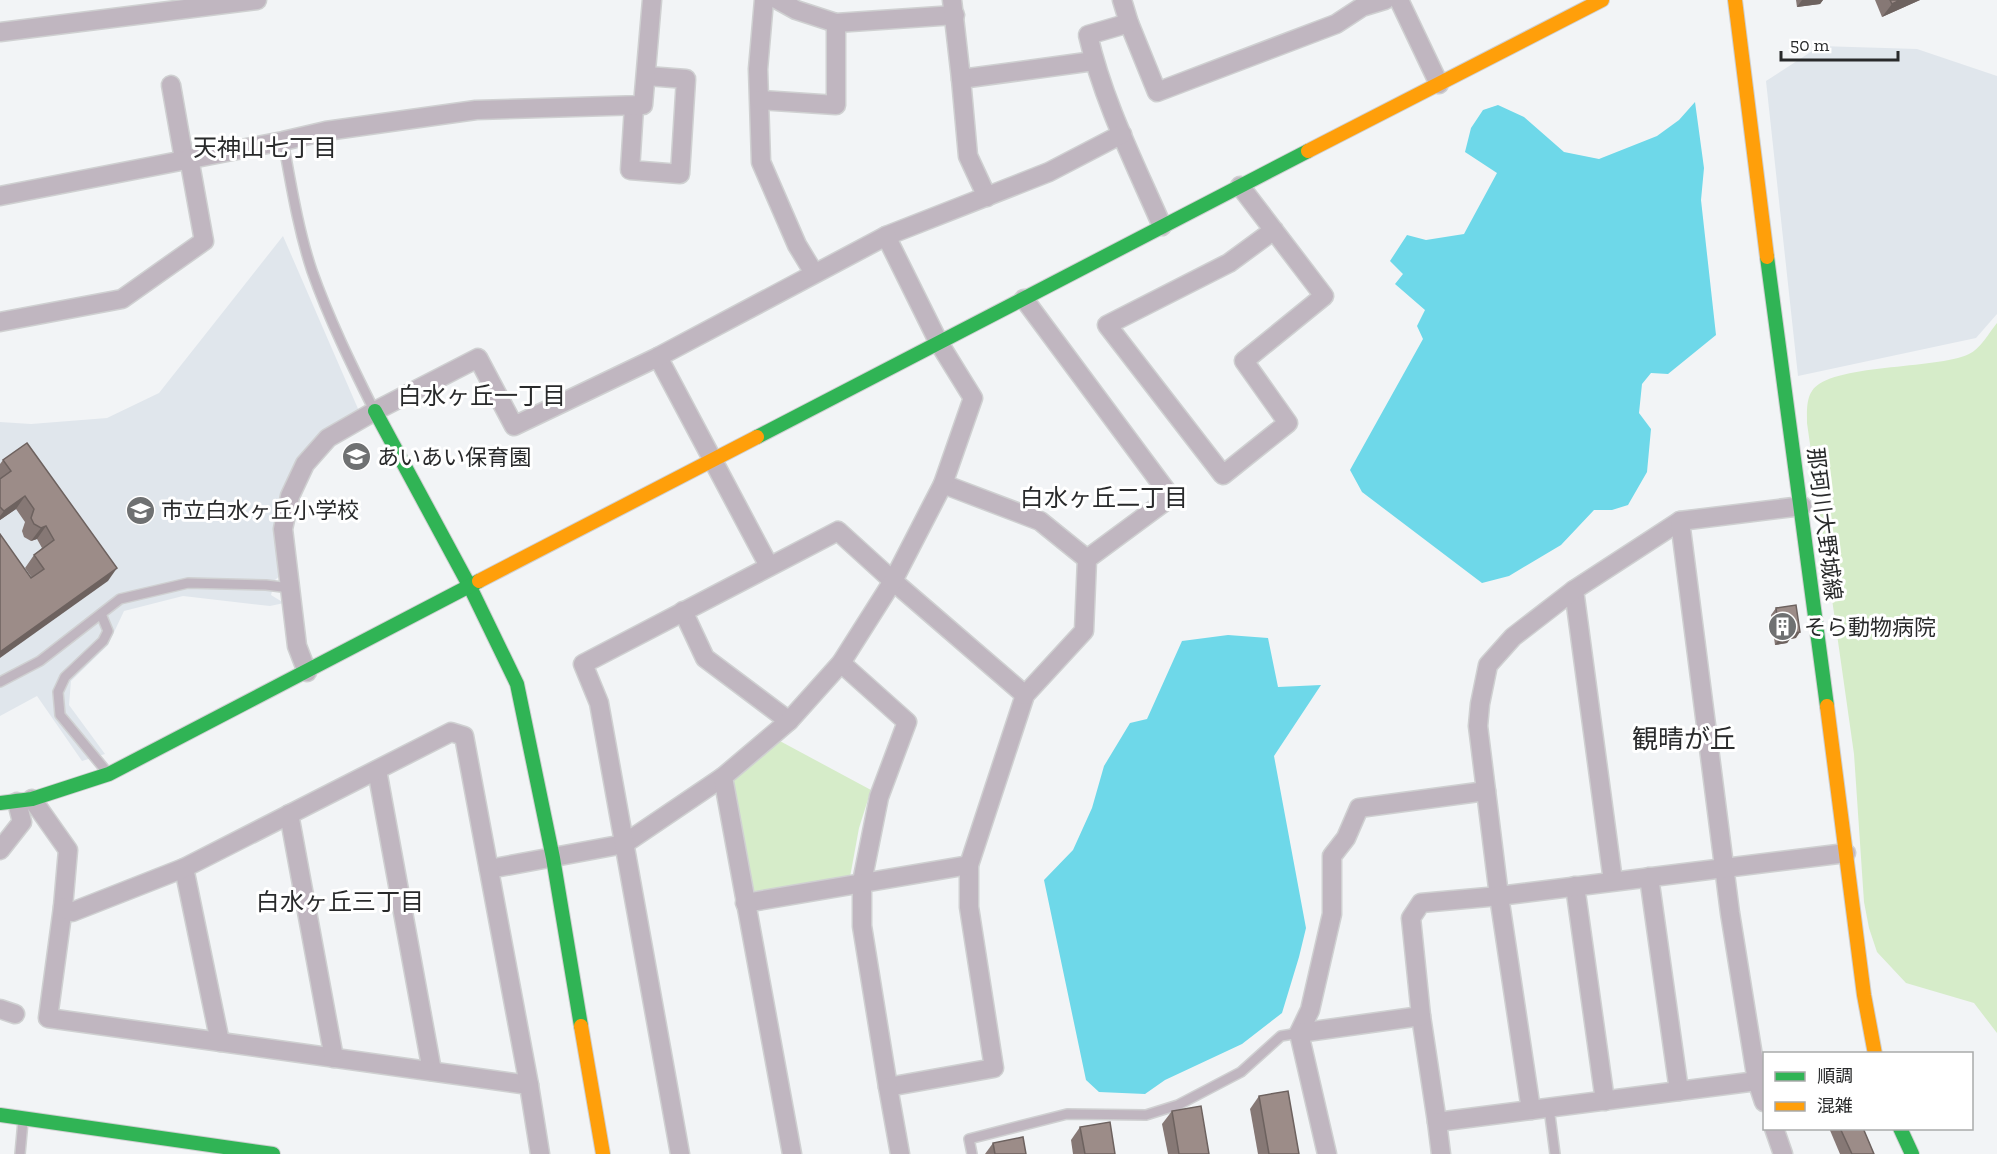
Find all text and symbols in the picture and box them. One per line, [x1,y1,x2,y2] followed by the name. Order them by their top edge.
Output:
[1781,24,1898,62] scale bar
[1790,34,1830,56] text: 50 m
[193,133,337,162] district label: 天神山七丁目
[398,381,566,410] district label: 白水ヶ丘一丁目
[340,441,372,473] school or university icon: あいあい保育園
[377,444,531,471] place label: あいあい保育園
[1802,446,1847,602] street label: 那珂川大野城線
[1020,483,1188,512] district label: 白水ヶ丘二丁目
[124,494,156,526] school or university icon: 市立白水ヶ丘小学校
[161,497,359,524] place label: 市立白水ヶ丘小学校
[1767,611,1799,643] building icon: そら動物病院
[1804,614,1936,641] place label: そら動物病院
[1632,723,1736,755] district label: 観晴が丘
[256,887,424,916] district label: 白水ヶ丘三丁目
[1763,1052,1973,1130] legend
[1817,1065,1853,1087] text: 順調
[1817,1095,1853,1117] text: 混雑

